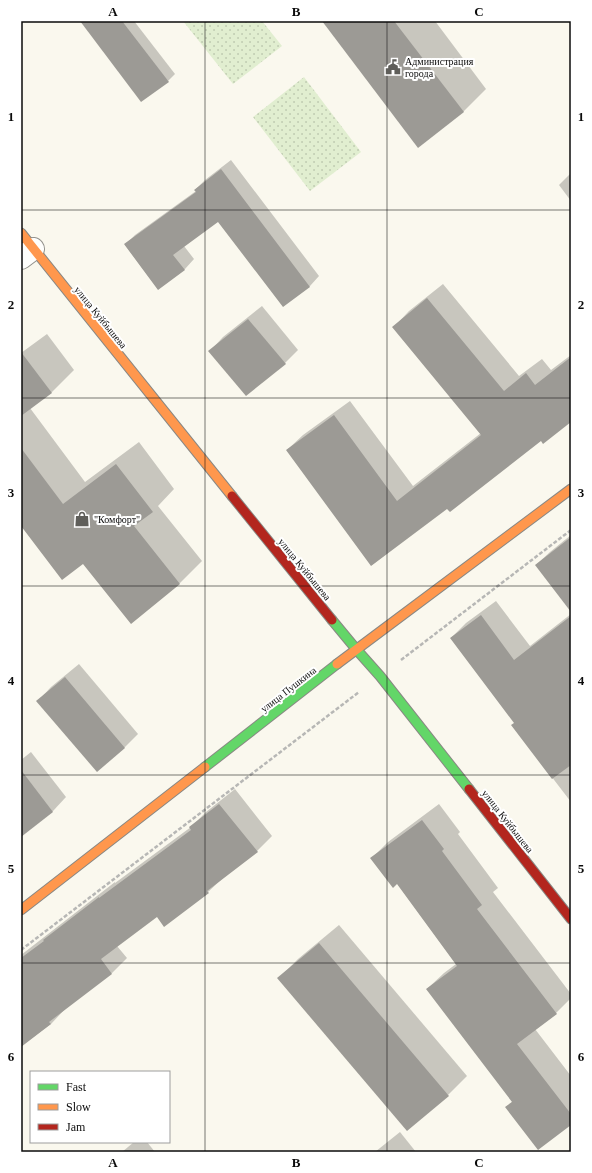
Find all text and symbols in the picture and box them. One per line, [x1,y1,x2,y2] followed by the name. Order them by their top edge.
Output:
[108,4,118,19] text: A
[292,4,301,19] text: B
[474,4,484,19] text: C
[405,56,474,79] place label: Администрация города
[384,58,402,76] public building icon: Администрация города
[8,109,14,124] text: 1
[578,109,584,124] text: 1
[72,284,129,351] street label: улица Куйбышева
[8,297,14,312] text: 2
[578,297,584,312] text: 2
[8,485,15,500] text: 3
[578,485,585,500] text: 3
[73,510,91,528] shop icon: "Комфорт"
[94,514,140,525] place label: "Комфорт"
[276,536,333,603] street label: улица Куйбышева
[258,664,319,714] street label: улица Пушкина
[8,673,15,688] text: 4
[578,673,585,688] text: 4
[480,788,536,855] street label: улица Куйбышева
[8,861,15,876] text: 5
[578,861,585,876] text: 5
[8,1049,15,1064] text: 6
[578,1049,585,1064] text: 6
[30,1071,170,1143] legend
[66,1080,87,1094] text: Fast
[66,1100,91,1114] text: Slow
[66,1120,86,1134] text: Jam
[108,1155,118,1170] text: A
[292,1155,301,1170] text: B
[474,1155,484,1170] text: C

